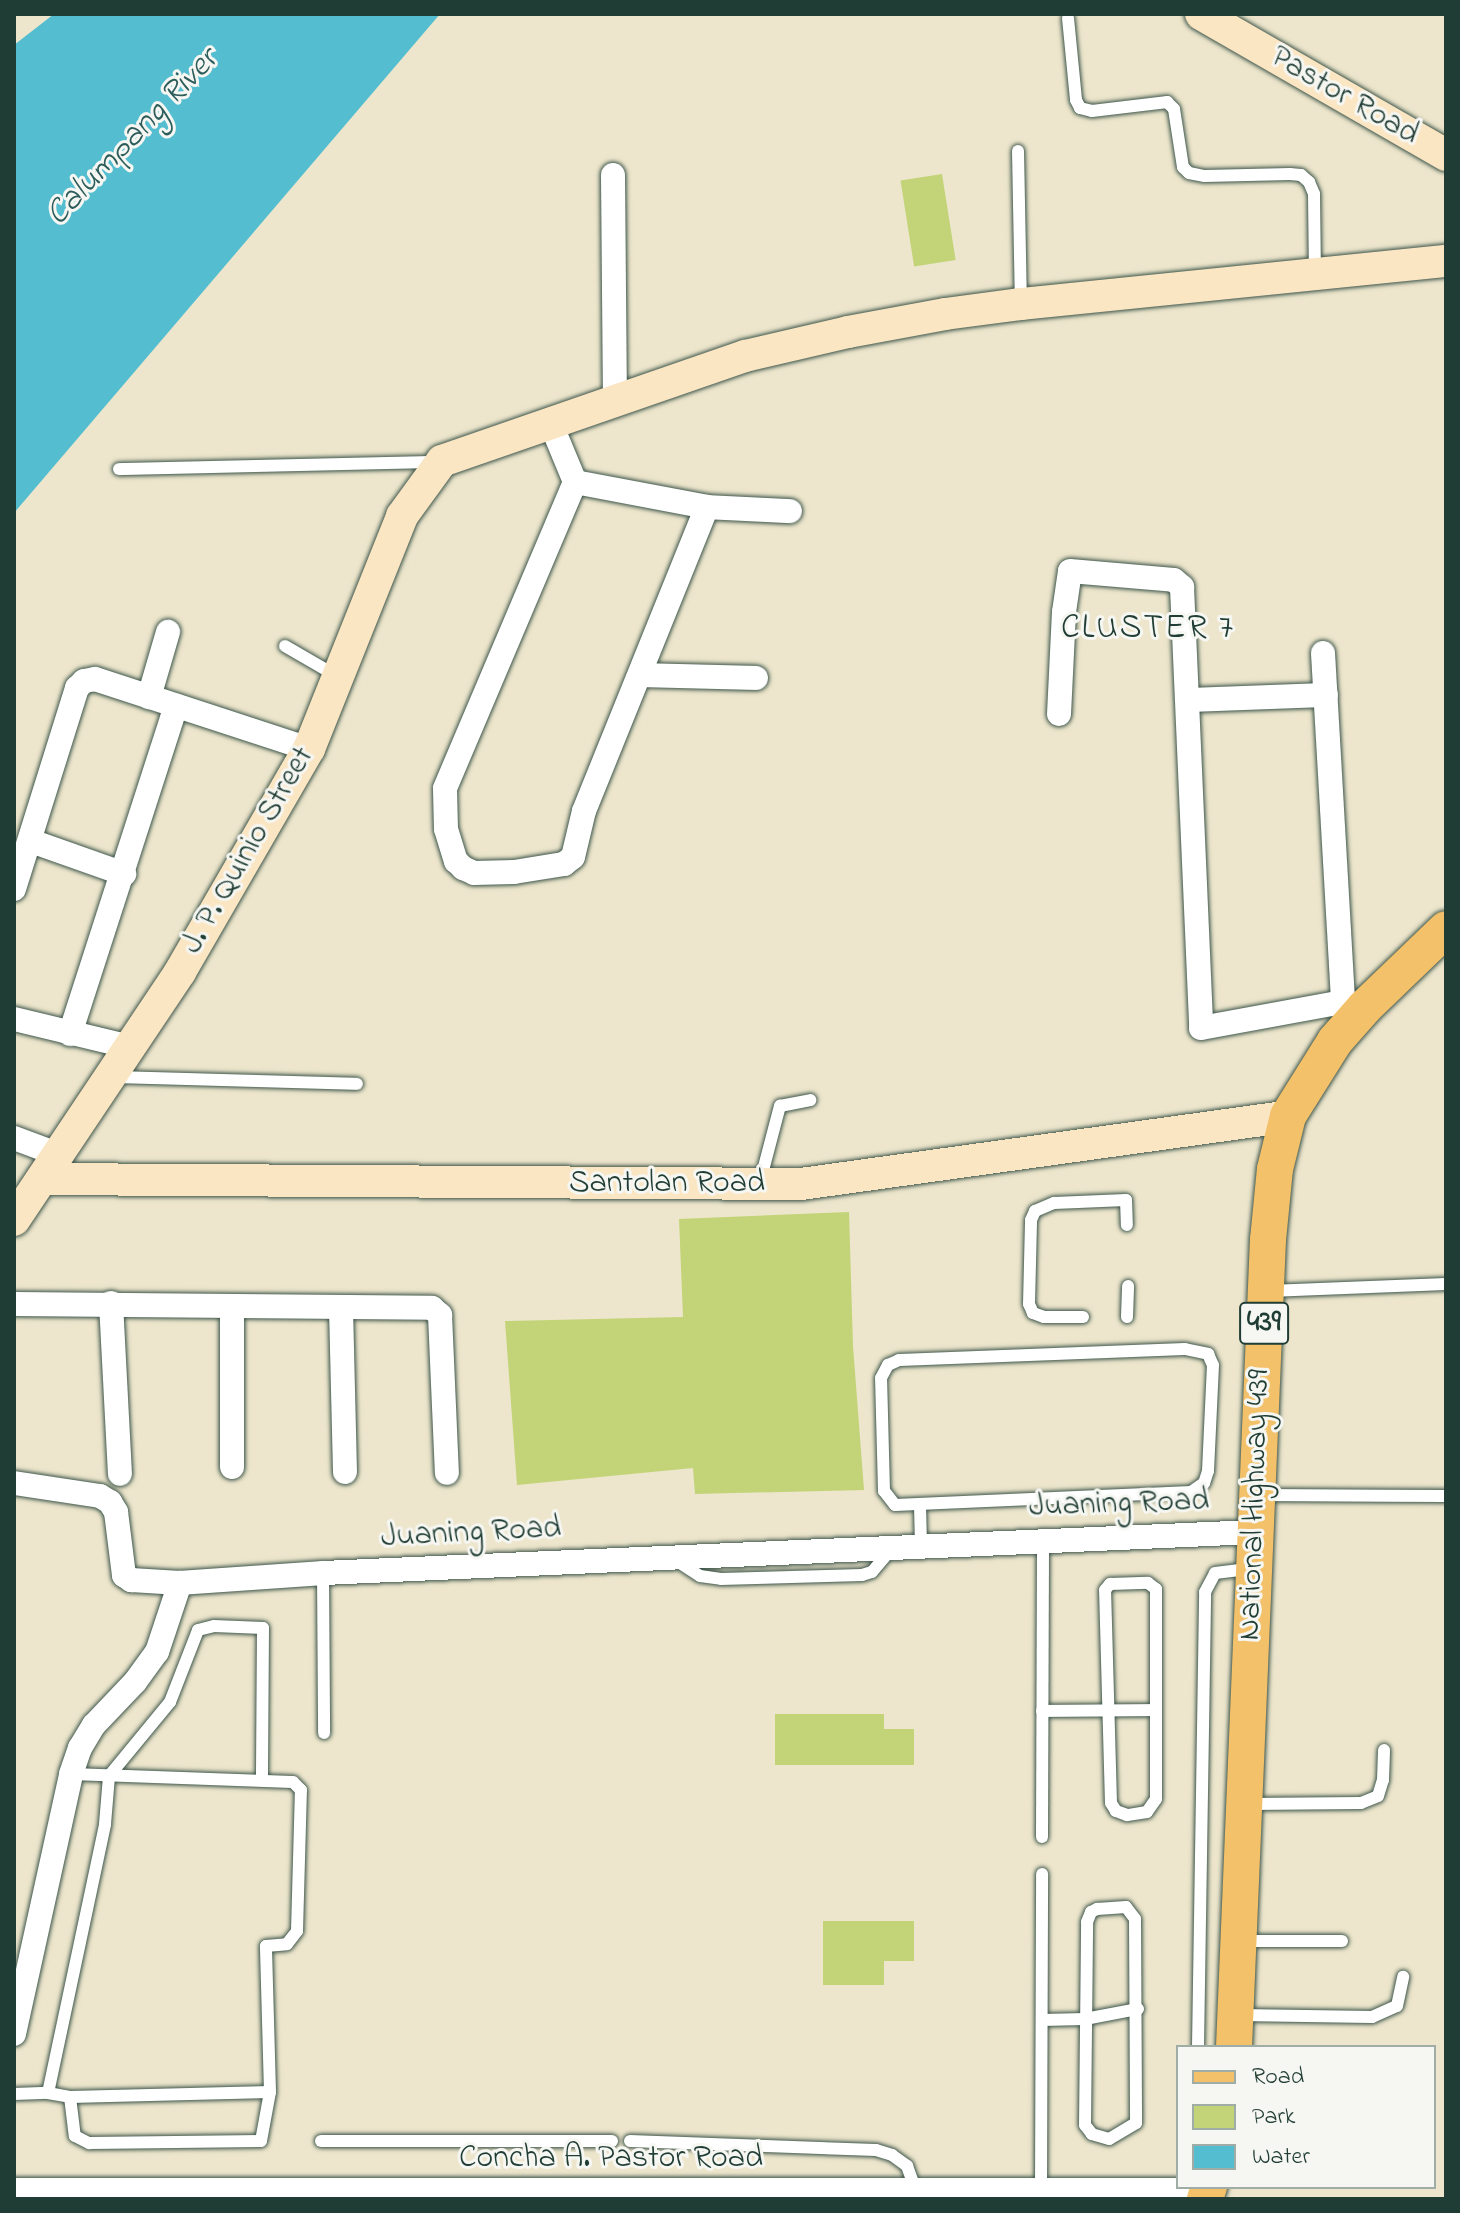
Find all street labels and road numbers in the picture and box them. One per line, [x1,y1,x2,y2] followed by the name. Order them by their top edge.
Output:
[1263,39,1425,155] street label: Pastor Road
[174,741,324,961] street label: J. P. Quinio Street
[569,1165,765,1203] street label: Santolan Road
[1238,1297,1290,1349] road number: 439
[1232,1369,1280,1641] street label: National Highway 439
[1028,1483,1210,1527] street label: Juaning Road
[380,1510,562,1558] street label: Juaning Road
[459,2140,763,2178] street label: Concha A. Pastor Road

